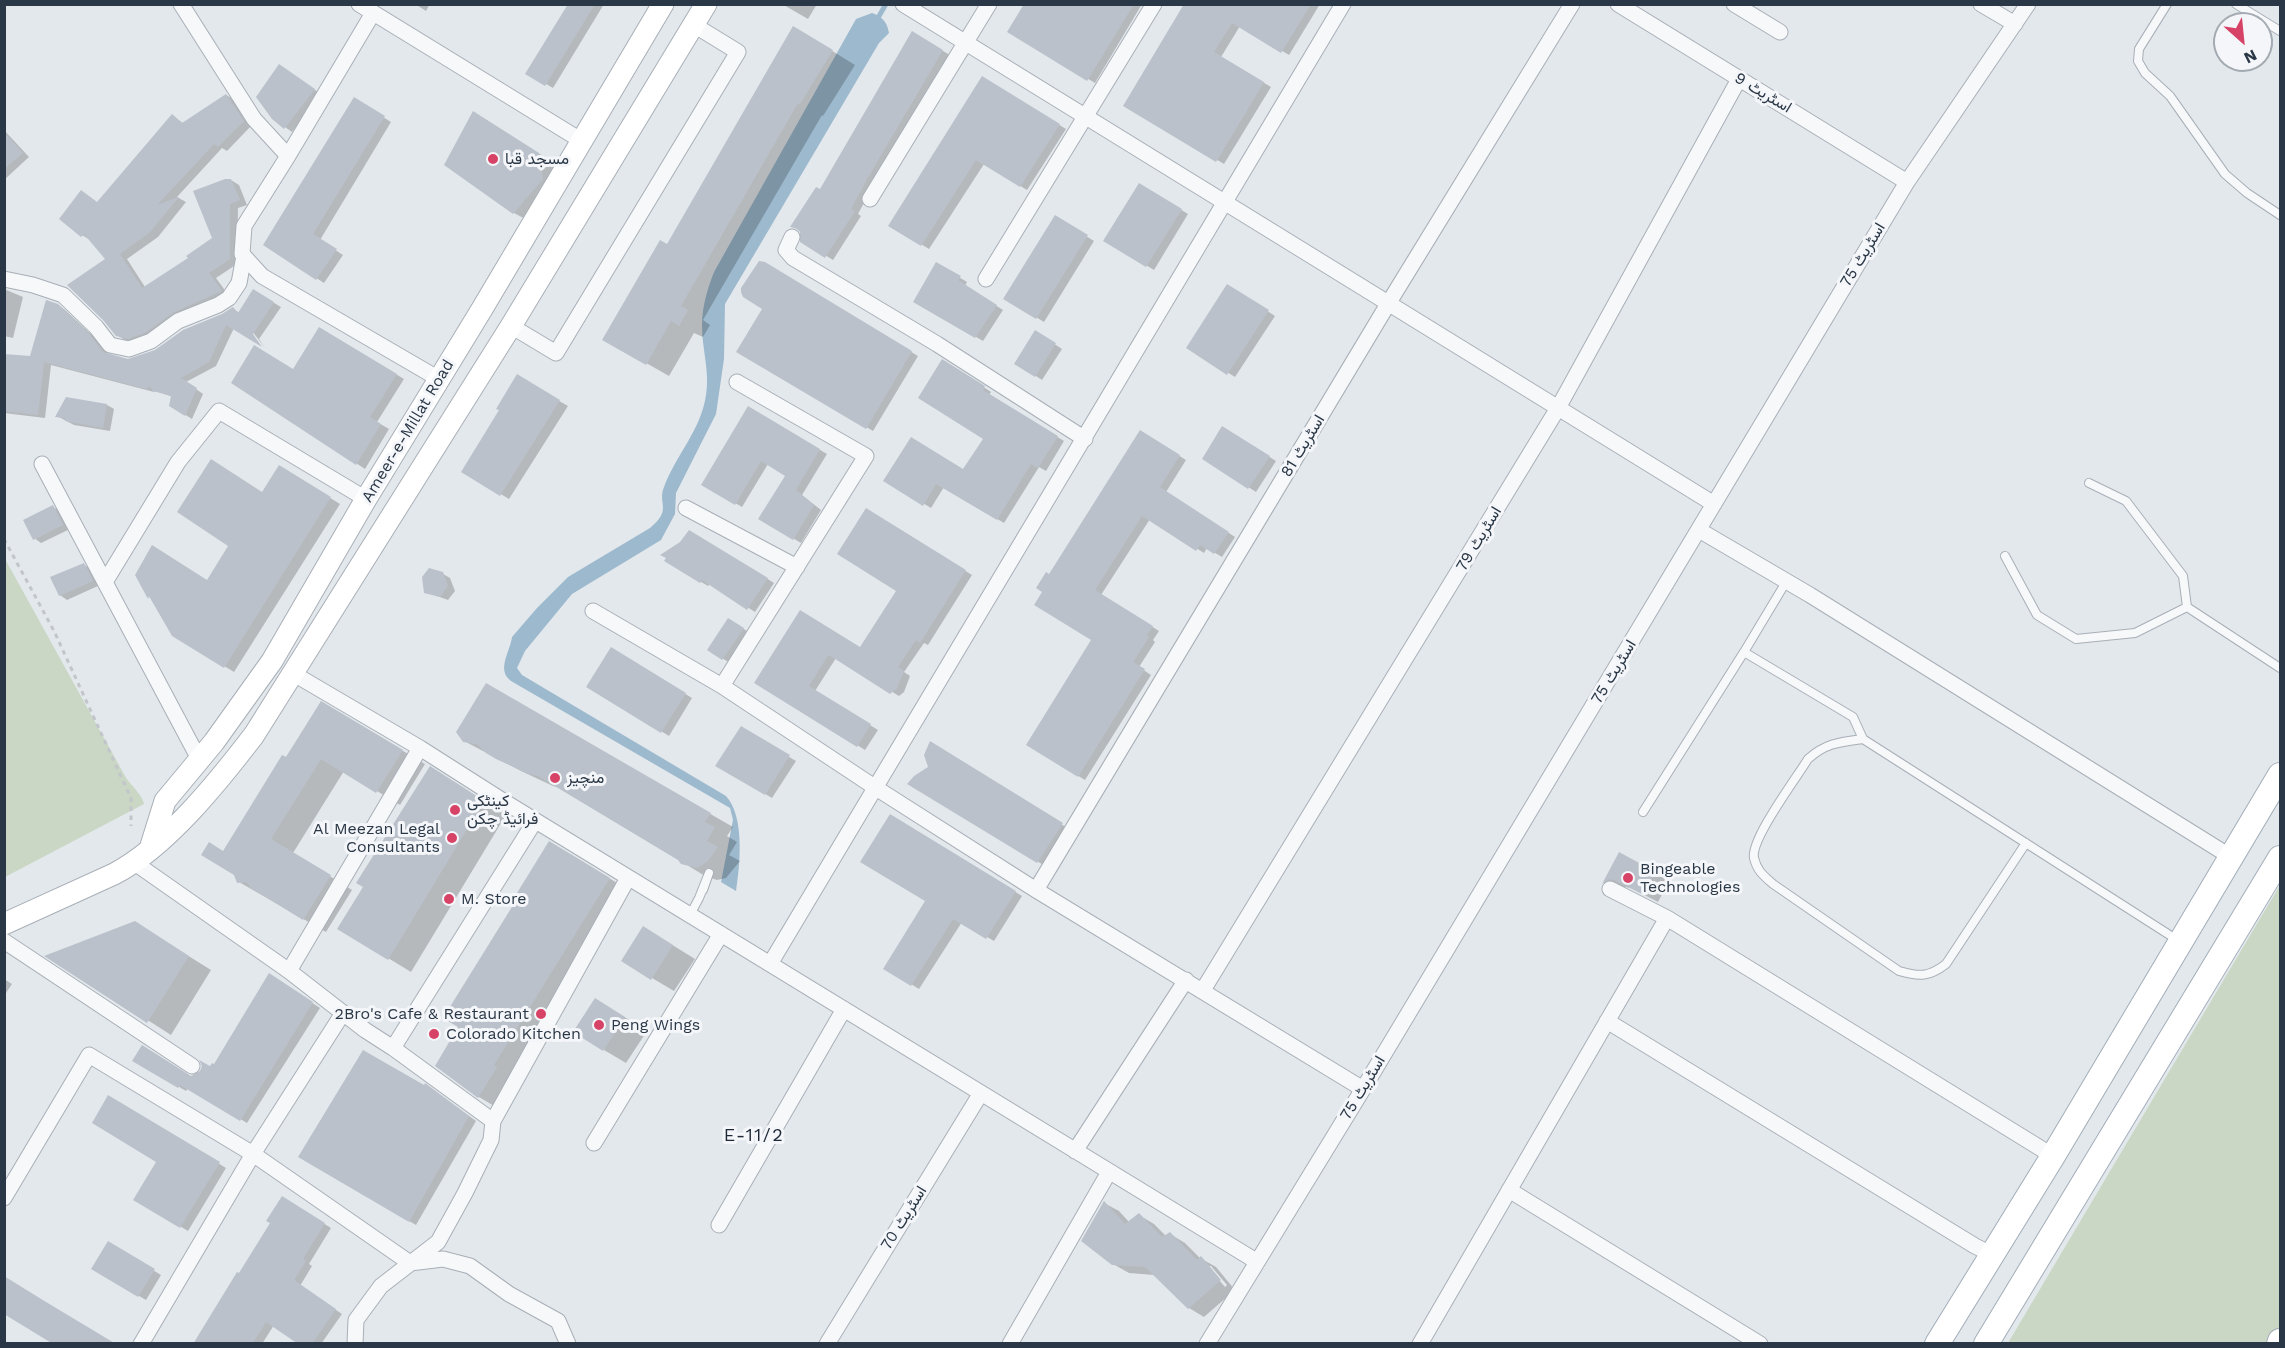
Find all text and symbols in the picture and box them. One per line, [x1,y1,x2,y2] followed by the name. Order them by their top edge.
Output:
[2213,12,2273,72] north arrow
[2241,46,2260,68] text: N
[1731,69,1795,117] street label: اسٹریٹ 9
[505,149,569,169] place label: مسجد قبا
[486,152,500,166] marker: مسجد قبا
[1836,219,1890,291] street label: اسٹریٹ 75
[358,356,458,506] street label: Ameer-e-Millat Road
[1277,411,1329,481] street label: اسٹریٹ 81
[1452,503,1506,575] street label: اسٹریٹ 79
[1587,636,1641,708] street label: اسٹریٹ 75
[567,768,604,788] place label: منچیز
[548,771,562,785] marker: منچیز
[467,791,538,829] place label: کینٹکی فرائیڈ چکن
[448,803,462,817] marker: کینٹکی فرائیڈ چکن
[313,819,440,857] place label: Al Meezan Legal Consultants
[445,831,459,845] marker: Al Meezan Legal Consultants
[1640,859,1740,897] place label: Bingeable Technologies
[1621,871,1635,885] marker: Bingeable Technologies
[461,889,526,909] place label: M. Store
[442,892,456,906] marker: M. Store
[335,1004,529,1024] place label: 2Bro's Cafe & Restaurant
[534,1007,548,1021] marker: 2Bro's Cafe & Restaurant
[611,1015,700,1035] place label: Peng Wings
[592,1018,606,1032] marker: Peng Wings
[446,1024,581,1044] place label: Colorado Kitchen
[427,1027,441,1041] marker: Colorado Kitchen
[1336,1052,1390,1124] street label: اسٹریٹ 75
[724,1125,784,1147] district label: E-11/2
[877,1182,931,1254] street label: اسٹریٹ 70

